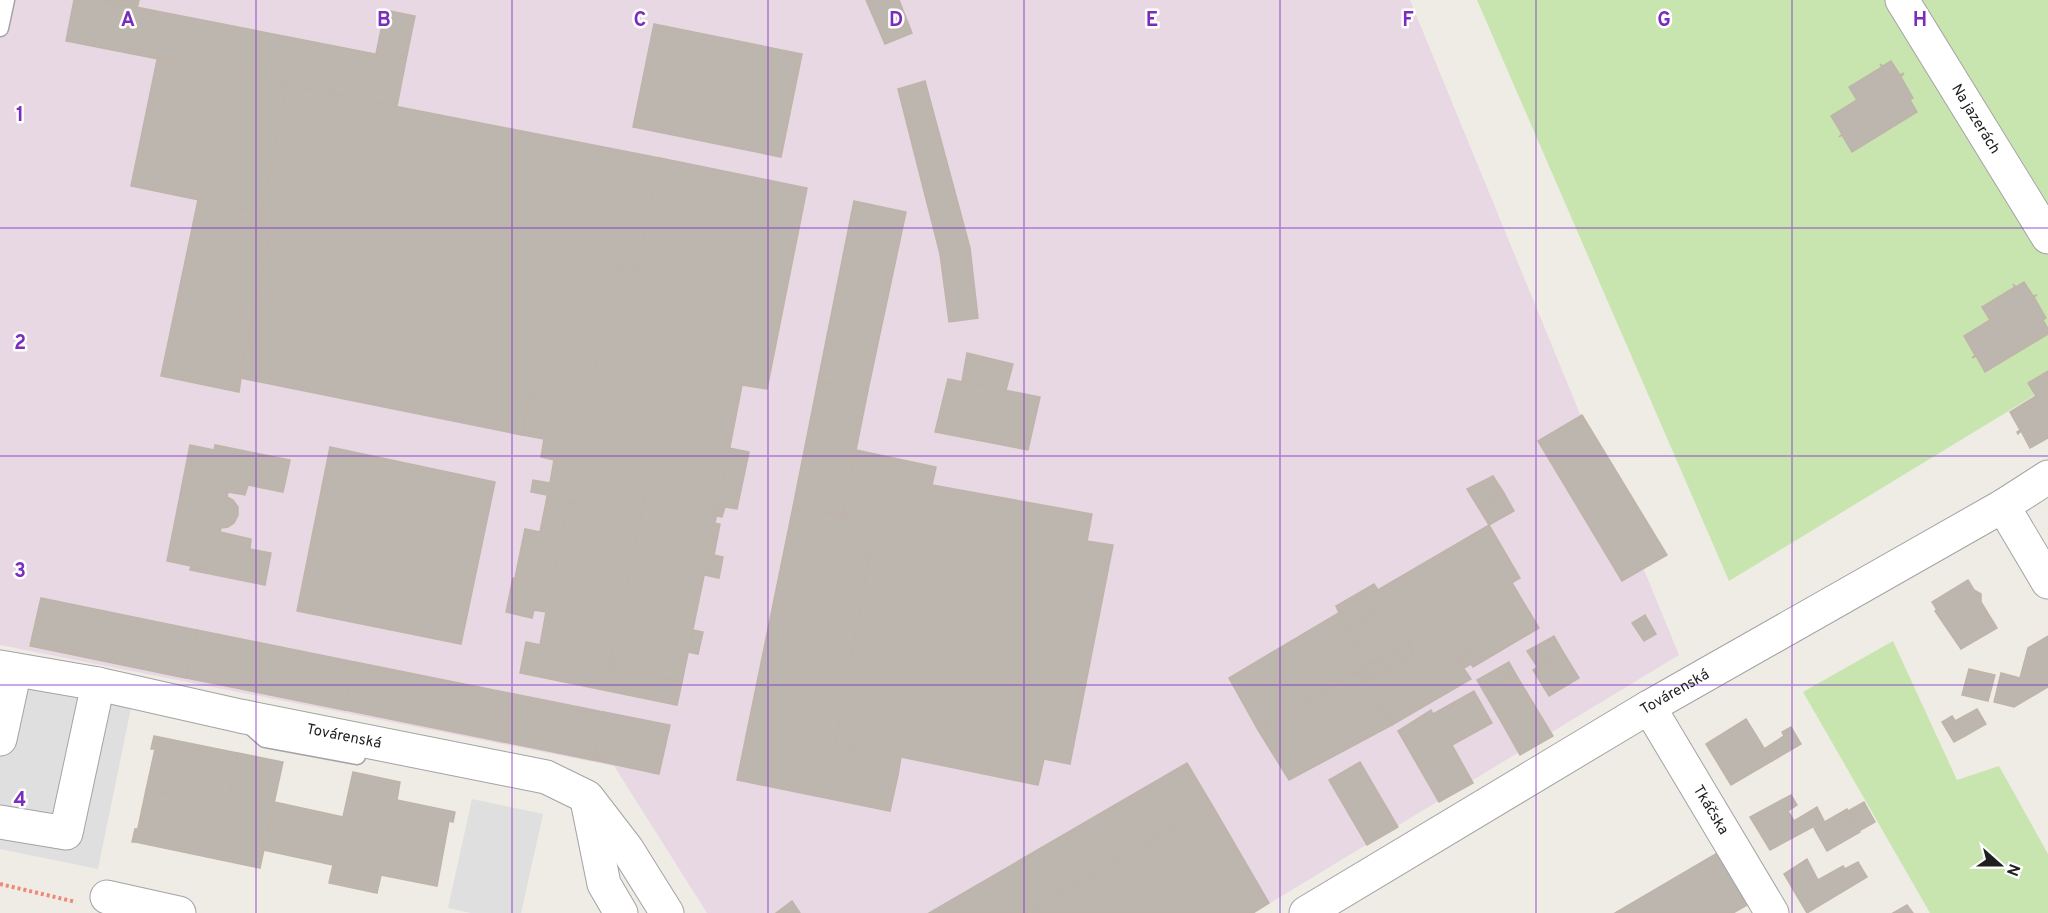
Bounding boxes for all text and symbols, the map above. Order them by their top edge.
text: A [121,8,135,34]
text: B [377,8,391,34]
text: C [634,8,646,34]
text: D [889,8,903,34]
text: E [1146,8,1158,34]
text: F [1402,8,1414,34]
text: G [1657,8,1671,34]
text: H [1913,8,1927,34]
street label: Na jazerách [1947,81,2004,158]
text: 1 [16,103,24,129]
text: 2 [14,331,26,357]
text: 3 [14,559,26,585]
street label: Továrenská [1637,665,1713,719]
street label: Továrenská [305,720,383,754]
street label: Tkáčska [1688,782,1733,838]
text: 4 [14,788,26,814]
north arrow [1970,835,2030,895]
text: N [2001,861,2024,879]

